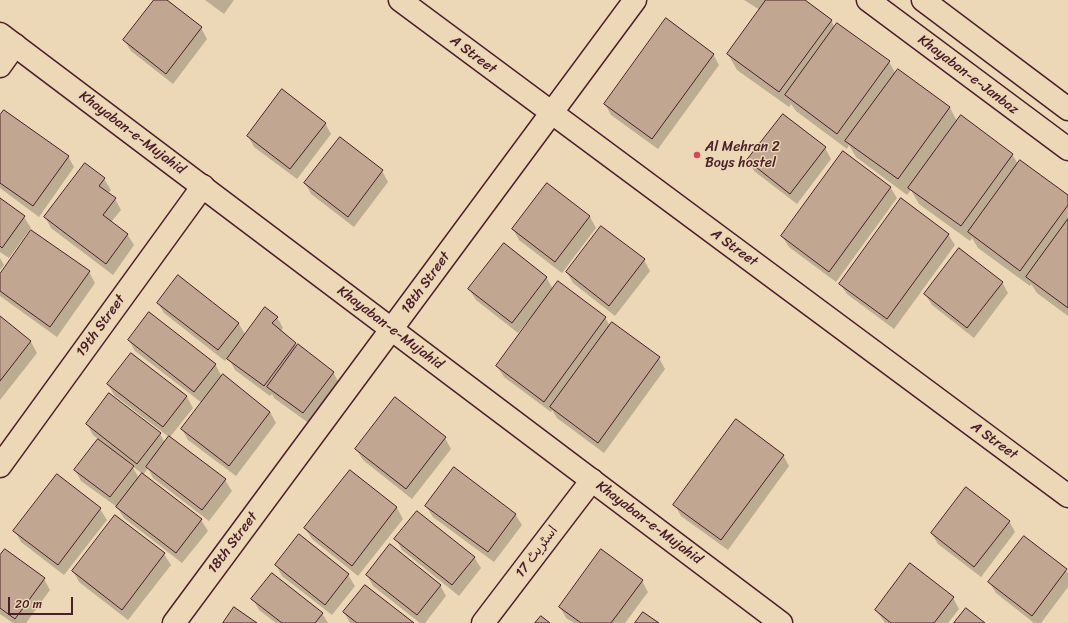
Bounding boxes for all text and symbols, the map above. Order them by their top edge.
street label: A Street [447,32,499,78]
street label: Khayaban-e-Janbaz [914,32,1022,118]
street label: Khayaban-e-Mujahid [76,88,188,178]
place label: Al Mehran 2 Boys hostel [705,139,780,172]
marker: Al Mehran 2 Boys hostel [692,150,702,160]
street label: A Street [707,225,761,271]
street label: 18th Street [398,249,454,317]
street label: Khayaban-e-Mujahid [334,283,446,373]
street label: 19th Street [73,292,129,360]
street label: A Street [967,418,1021,464]
street label: Khayaban-e-Mujahid [593,478,705,568]
street label: 18th Street [205,509,261,577]
street label: اسٹریٹ 17 [512,523,562,581]
scale bar [10,589,75,615]
text: 20 m [15,593,42,615]

